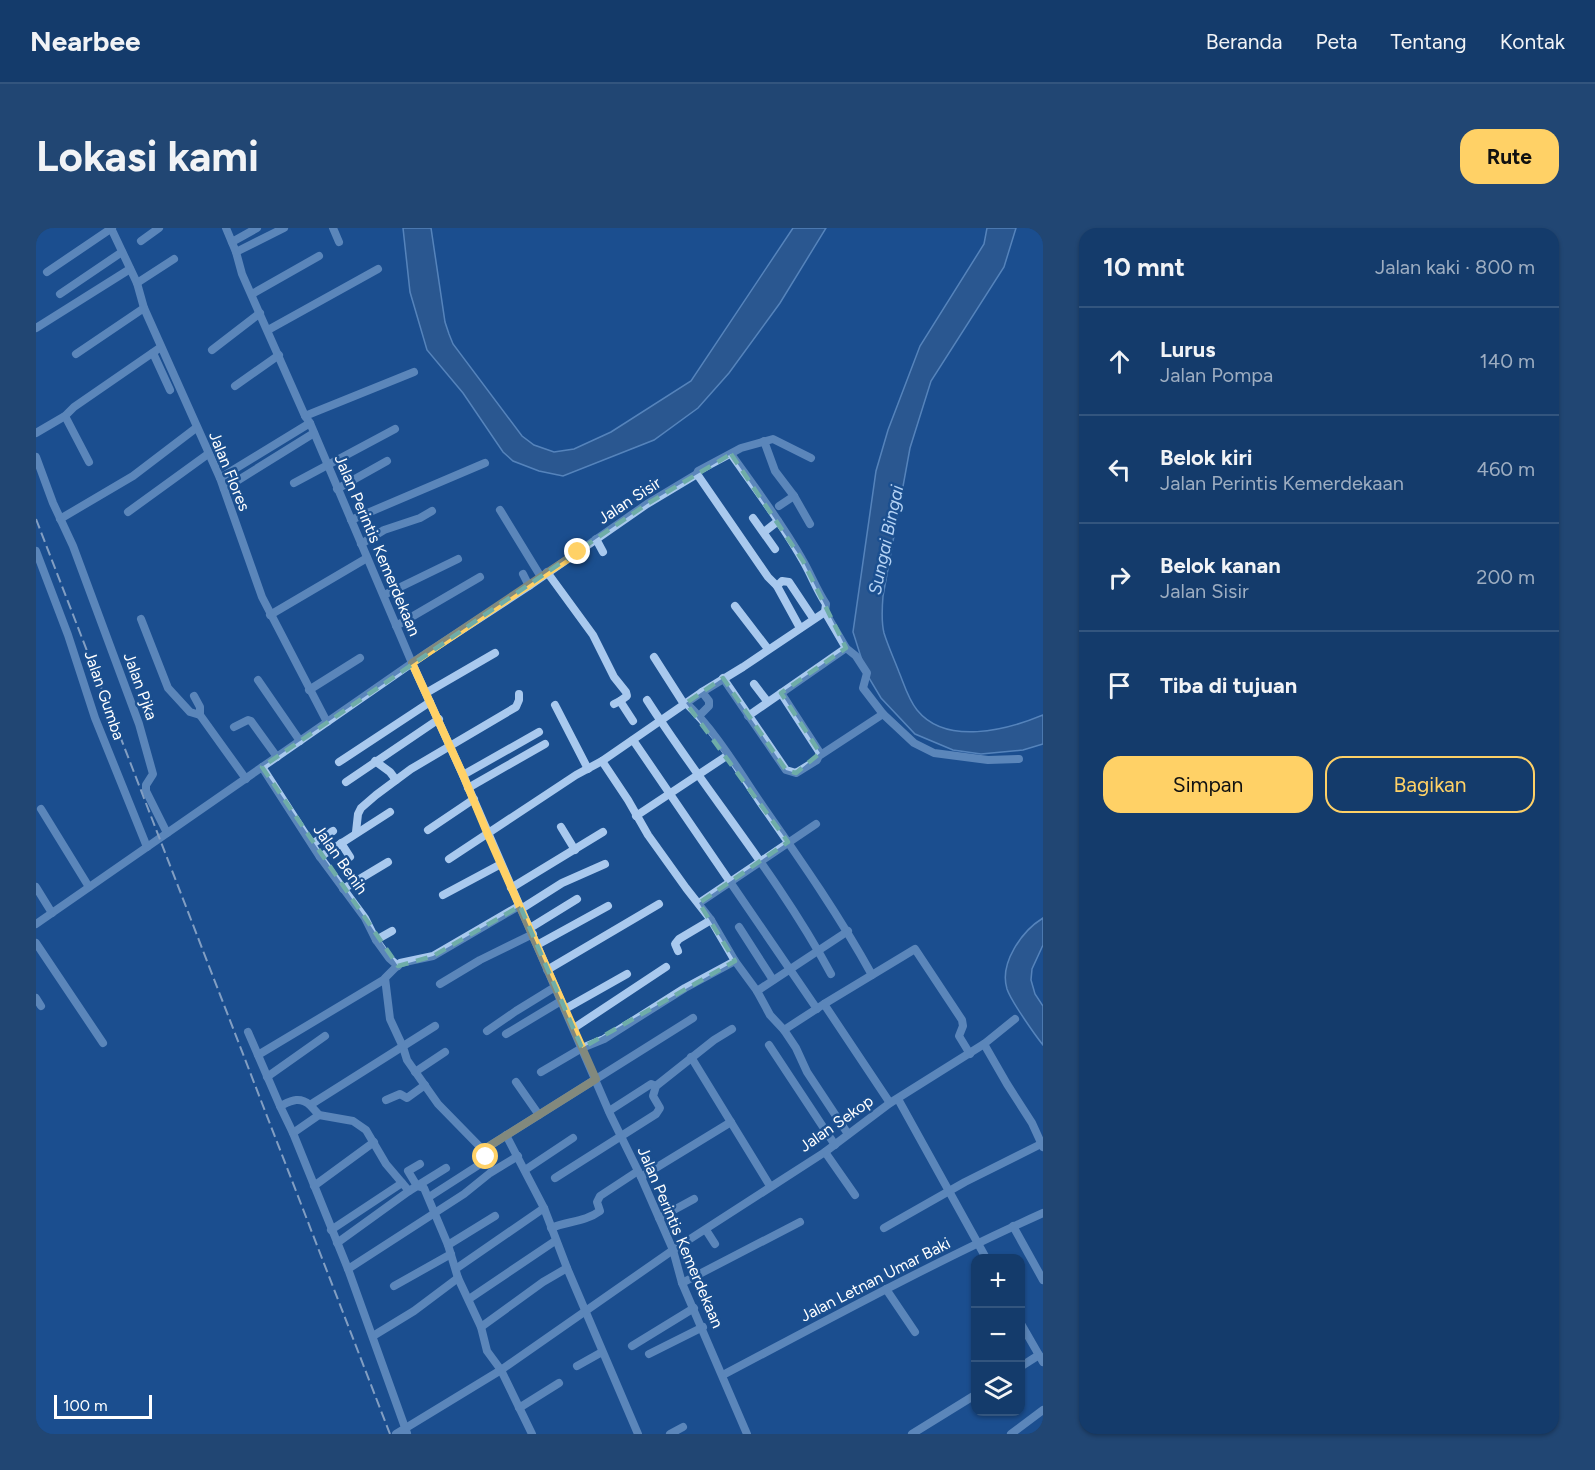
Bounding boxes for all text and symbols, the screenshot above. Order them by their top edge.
text: Nearbee [30,24,140,58]
text: Beranda [1206,29,1283,54]
text: Peta [1316,29,1358,54]
text: Tentang [1391,29,1467,54]
text: Kontak [1500,29,1565,54]
button: Rute [1460,129,1559,184]
text: Lokasi kami [36,131,259,182]
text: 10 mnt [1103,251,1185,283]
text: Jalan kaki · 800 m [1375,255,1535,279]
text: Lurus [1160,336,1215,363]
icon: ahead [1103,345,1136,378]
text: 140 m [1480,349,1535,373]
text: Jalan Pompa [1160,363,1273,387]
street label: Jalan Flores [205,429,254,514]
text: Belok kiri [1160,444,1253,471]
street label: Jalan Perintis Kemerdekaan [331,452,424,639]
icon: left [1103,453,1136,486]
text: 460 m [1476,457,1535,481]
text: Jalan Perintis Kemerdekaan [1160,471,1404,495]
street label: Jalan Sisir [594,473,665,528]
water label: Sungai Bingai [864,482,909,597]
route end [564,538,590,564]
text: Belok kanan [1160,552,1281,579]
icon: right [1103,561,1136,594]
text: 200 m [1476,565,1535,589]
text: Jalan Sisir [1160,579,1249,603]
street label: Jalan Gumba [80,648,129,742]
street label: Jalan Pjka [120,650,161,722]
icon: arrive [1103,669,1136,702]
text: Tiba di tujuan [1160,672,1297,699]
button: Simpan [1103,756,1313,813]
button: Bagikan [1325,756,1535,813]
street label: Jalan Benih [310,821,372,898]
street label: Jalan Sekop [796,1091,877,1156]
route start [472,1143,498,1169]
street label: Jalan Perintis Kemerdekaan [634,1144,727,1331]
street label: Jalan Letnan Umar Baki [797,1233,953,1326]
map controls [971,1254,1025,1416]
button: + [971,1254,1025,1308]
button: − [971,1308,1025,1362]
button: layers [971,1362,1025,1416]
scale bar [54,1392,152,1420]
text: 100 m [63,1396,108,1415]

